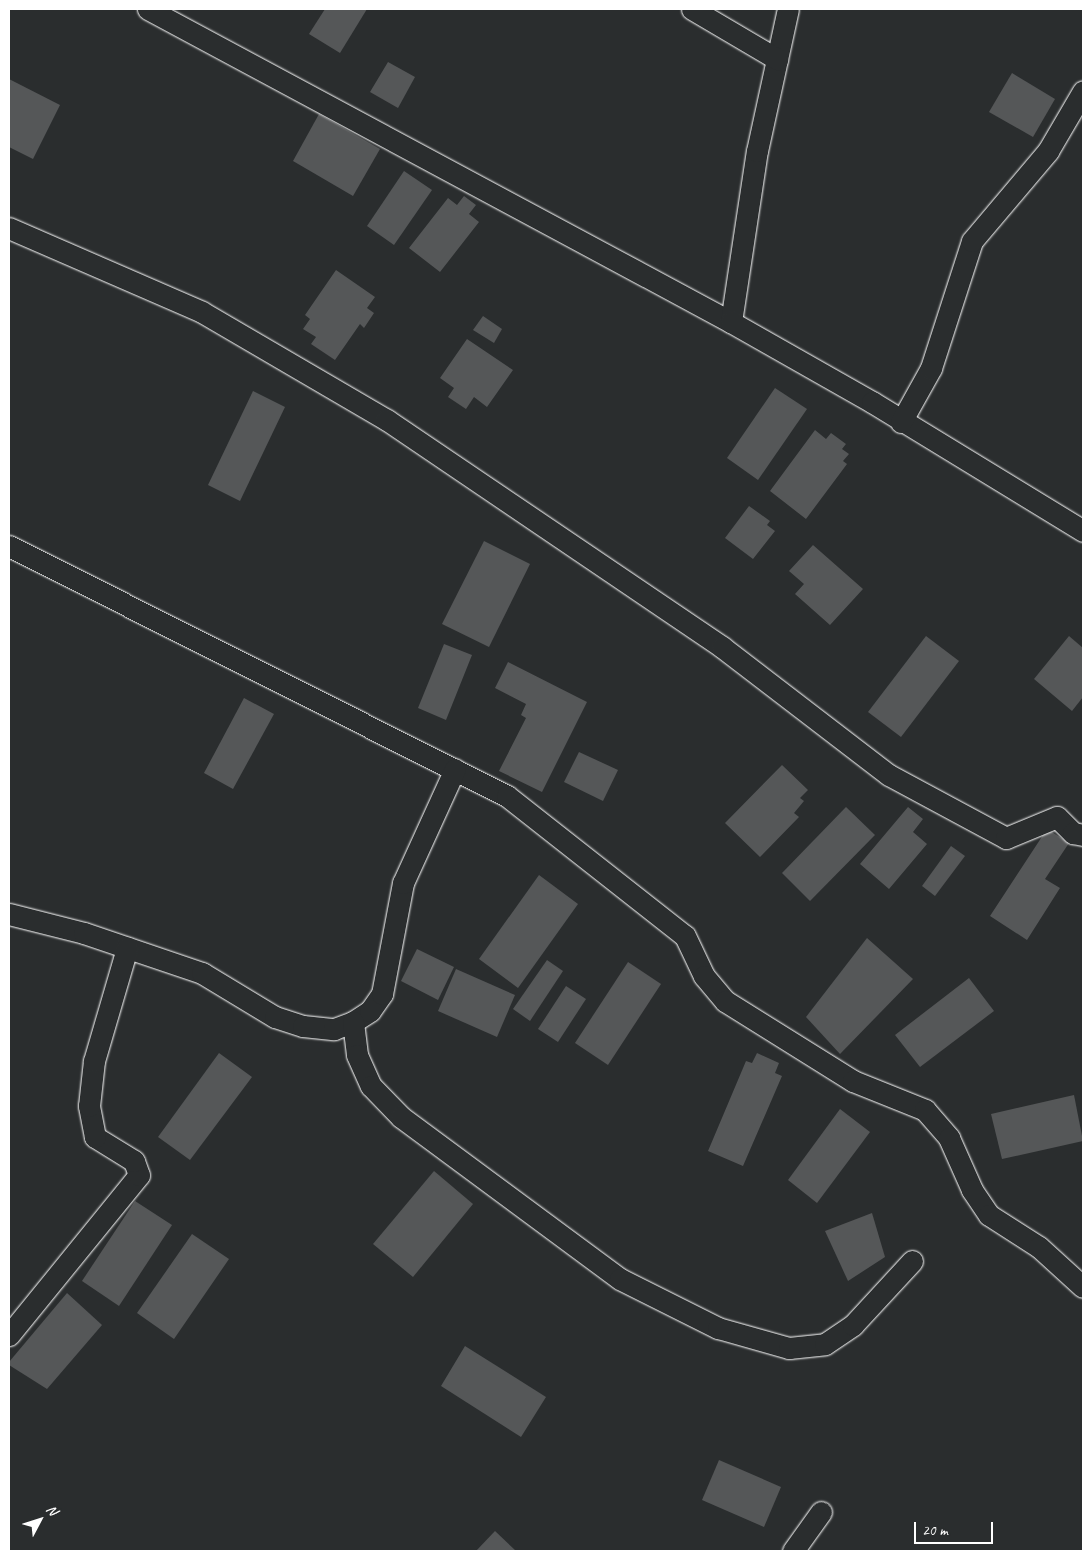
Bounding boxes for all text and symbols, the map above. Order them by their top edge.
north arrow [15,1495,65,1545]
text: N [43,1501,61,1519]
scale bar [917,1512,996,1544]
text: 20 m [922,1521,948,1540]

